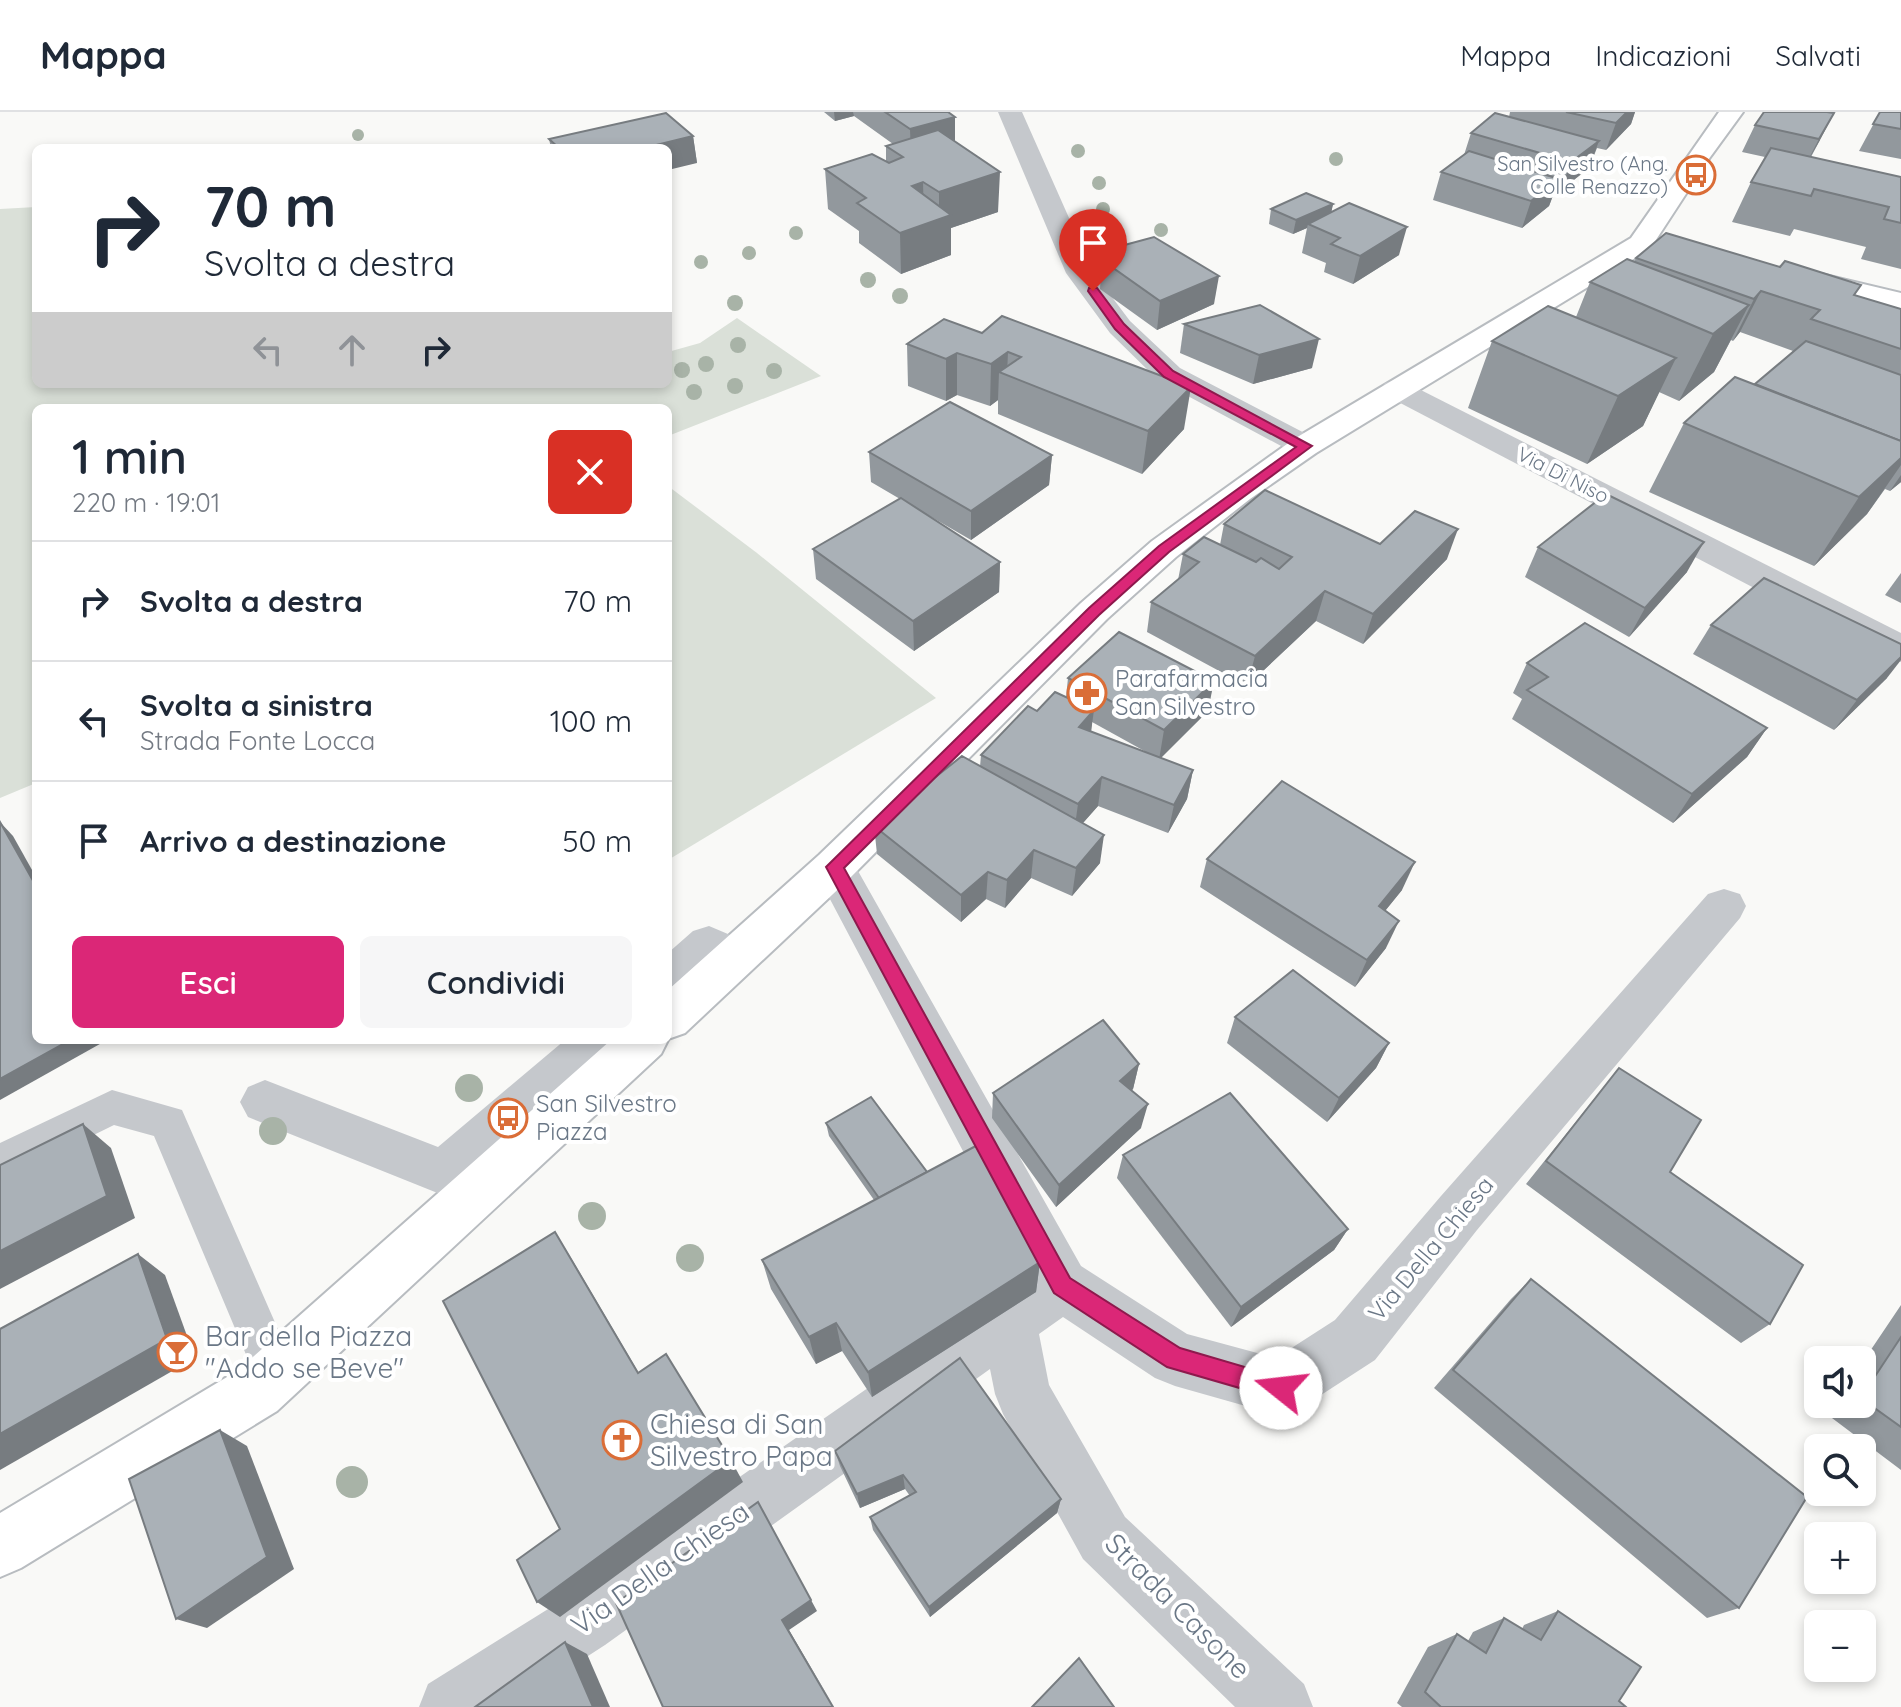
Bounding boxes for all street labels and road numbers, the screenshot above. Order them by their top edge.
street label: Via Di Niso [1513,441,1613,508]
street label: Via Della Chiesa [1361,1170,1499,1327]
street label: Via Della Chiesa [564,1493,755,1642]
street label: Strada Casone [1098,1526,1258,1686]

